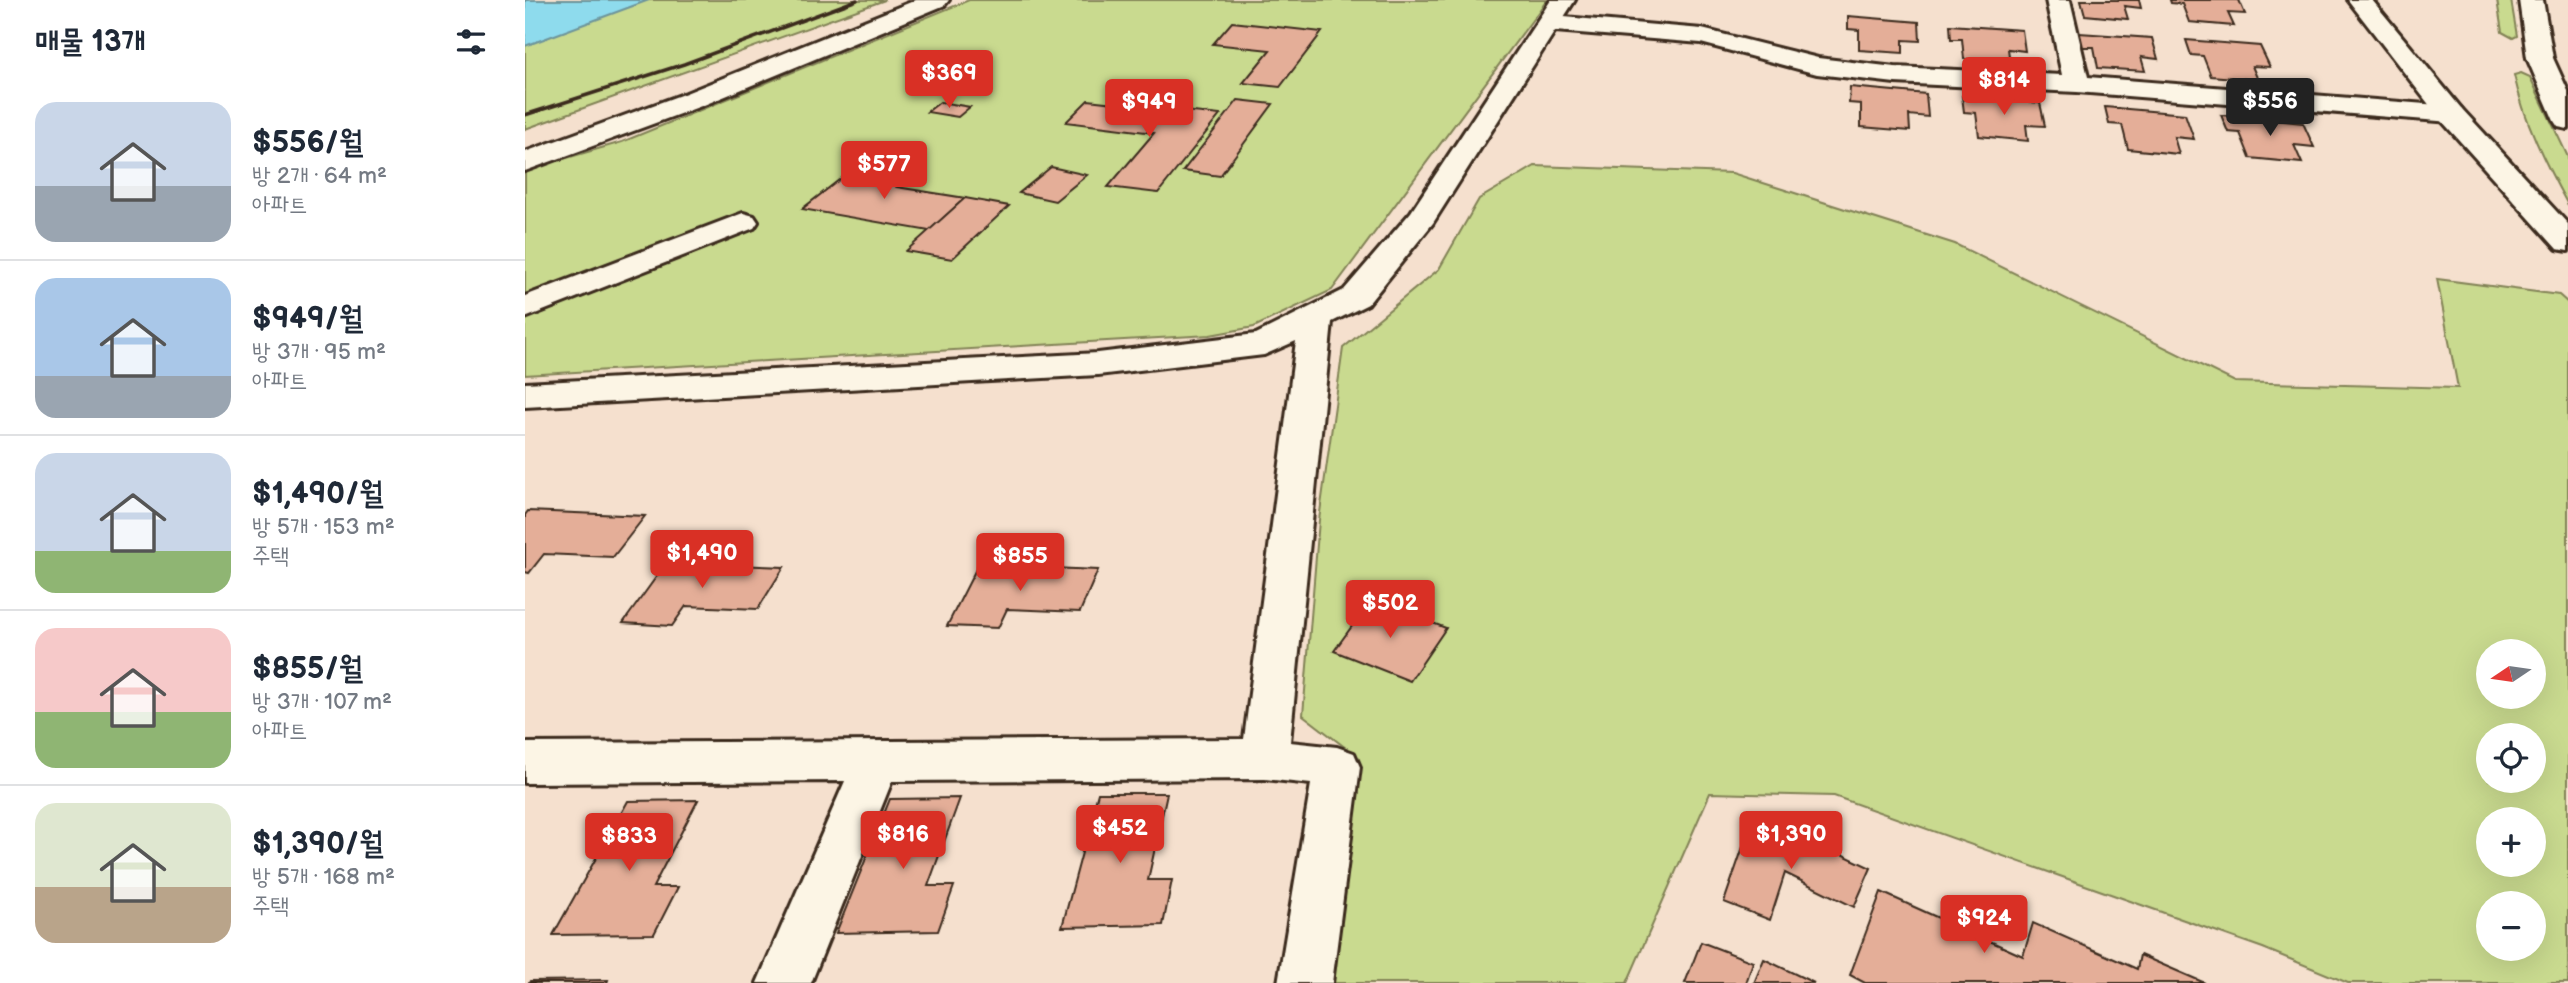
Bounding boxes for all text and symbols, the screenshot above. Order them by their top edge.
icon: filters [452,23,490,61]
text: 매물 13개 [35,24,146,60]
pin: $369 [908,50,990,110]
pin: $814 [1963,58,2045,117]
text: $369 [921,59,977,87]
text: $814 [1978,66,2030,94]
pin: $556 [2229,78,2311,138]
pin: $949 [1108,80,1190,139]
text: $556 [2242,87,2298,115]
text: $949 [1121,88,1177,116]
text: $556/월 [252,125,363,161]
icon: home [91,130,175,214]
pin: $577 [843,142,925,201]
text: $577 [857,150,911,178]
text: 방 2개 · 64 m² [252,162,387,190]
text: 아파트 [252,191,308,219]
text: $949/월 [252,301,363,337]
icon: home [91,306,175,390]
text: 방 3개 · 95 m² [252,338,386,366]
text: 아파트 [252,367,308,395]
text: $1,490/월 [252,476,383,512]
icon: home [91,481,175,565]
text: 방 5개 · 153 m² [252,513,395,541]
pin: $1,490 [645,530,759,590]
pin: $855 [979,534,1061,593]
text: $1,490 [666,539,738,567]
text: 주택 [252,542,289,570]
text: $855 [992,542,1048,570]
pin: $502 [1349,580,1431,640]
text: $502 [1362,589,1418,617]
north arrow [2476,639,2546,709]
map controls [2476,639,2546,961]
text: $855/월 [252,651,363,687]
icon: home [91,656,175,740]
text: 방 3개 · 107 m² [252,688,392,716]
text: 아파트 [252,717,308,745]
button: locate [2476,723,2546,793]
pin: $452 [1079,806,1161,865]
button: + [2476,807,2546,877]
pin: $816 [862,812,944,871]
pin: $1,390 [1734,812,1848,871]
pin: $833 [588,814,670,873]
text: $452 [1092,814,1148,842]
text: $816 [877,820,929,848]
text: $1,390 [1755,820,1827,848]
text: $833 [601,822,657,850]
text: $1,390/월 [252,826,383,862]
icon: home [91,831,175,915]
text: 방 5개 · 168 m² [252,863,395,891]
button: − [2476,891,2546,961]
text: 주택 [252,892,289,920]
pin: $924 [1943,895,2025,955]
text: $924 [1956,904,2012,932]

